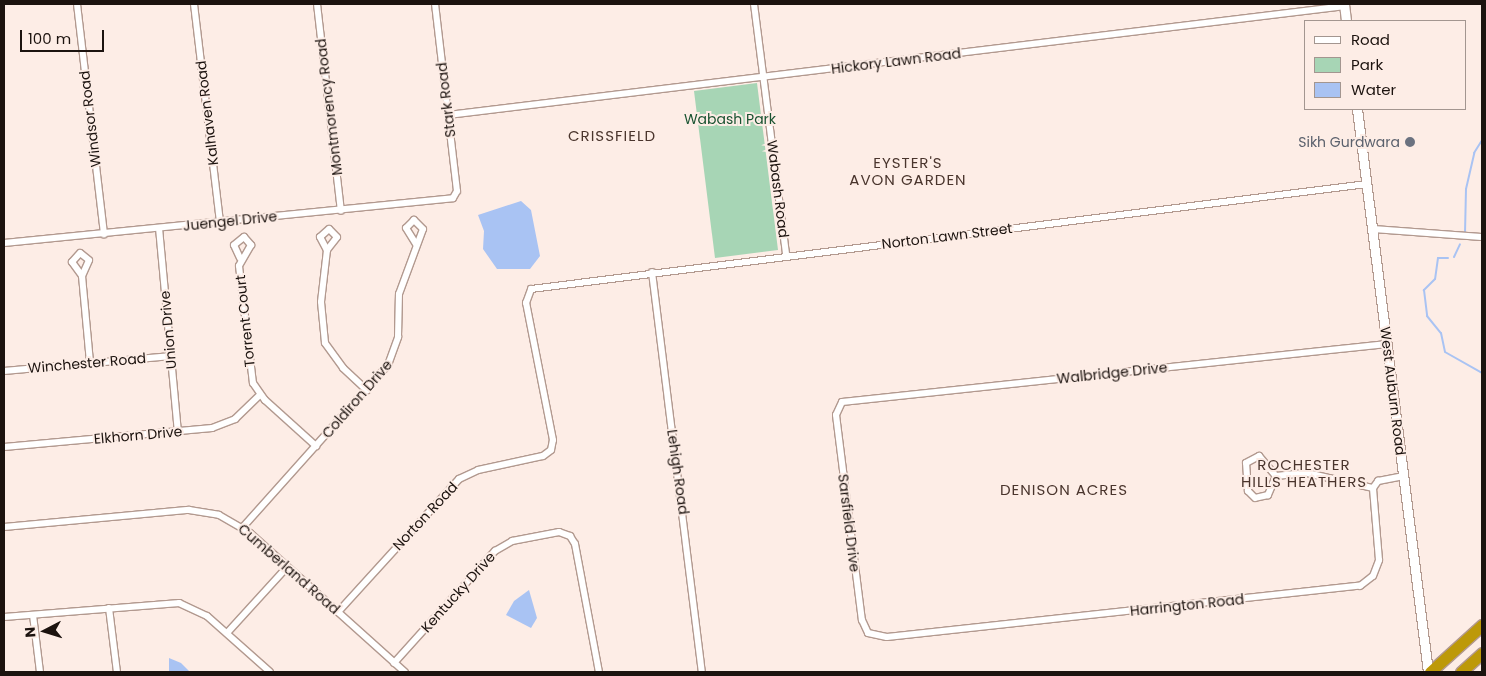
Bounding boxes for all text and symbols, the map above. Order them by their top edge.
scale bar [22,20,106,52]
legend [1304,20,1466,110]
text: 100 m [28,28,71,49]
text: Road [1351,29,1390,50]
street label: Montmorency Road [312,38,346,176]
street label: Hickory Lawn Road [830,45,962,77]
text: Park [1351,54,1383,75]
street label: Kalhaven Road [192,60,222,166]
street label: Stark Road [433,62,459,138]
street label: Windsor Road [76,70,104,168]
text: Water [1351,79,1396,100]
park label: Wabash Park [684,111,776,127]
district label: CRISSFIELD [567,127,657,145]
place label: Sikh Gurdwara [1298,134,1400,150]
marker: Sikh Gurdwara [1404,136,1416,148]
street label: Wabash Road [764,139,792,239]
district label: EYSTER'S AVON GARDEN [848,153,968,188]
street label: Juengel Drive [182,208,278,234]
street label: Norton Lawn Street [881,220,1013,252]
street label: Torrent Court [232,274,258,368]
street label: Union Drive [156,290,180,370]
street label: West Auburn Road [1377,326,1409,456]
street label: Winchester Road [27,349,147,377]
street label: Coldiron Drive [318,356,396,442]
street label: Walbridge Drive [1056,359,1168,387]
street label: Elkhorn Drive [93,423,183,447]
street label: Lehigh Road [664,428,692,516]
district label: ROCHESTER HILLS HEATHERS [1239,455,1369,490]
street label: Sarsfield Drive [835,473,863,573]
street label: Norton Road [389,478,461,554]
district label: DENISON ACRES [998,481,1130,499]
street label: Cumberland Road [235,520,343,618]
street label: Kentucky Drive [417,548,499,636]
street label: Harrington Road [1129,591,1245,619]
north arrow [20,606,70,656]
text: N [20,626,40,638]

